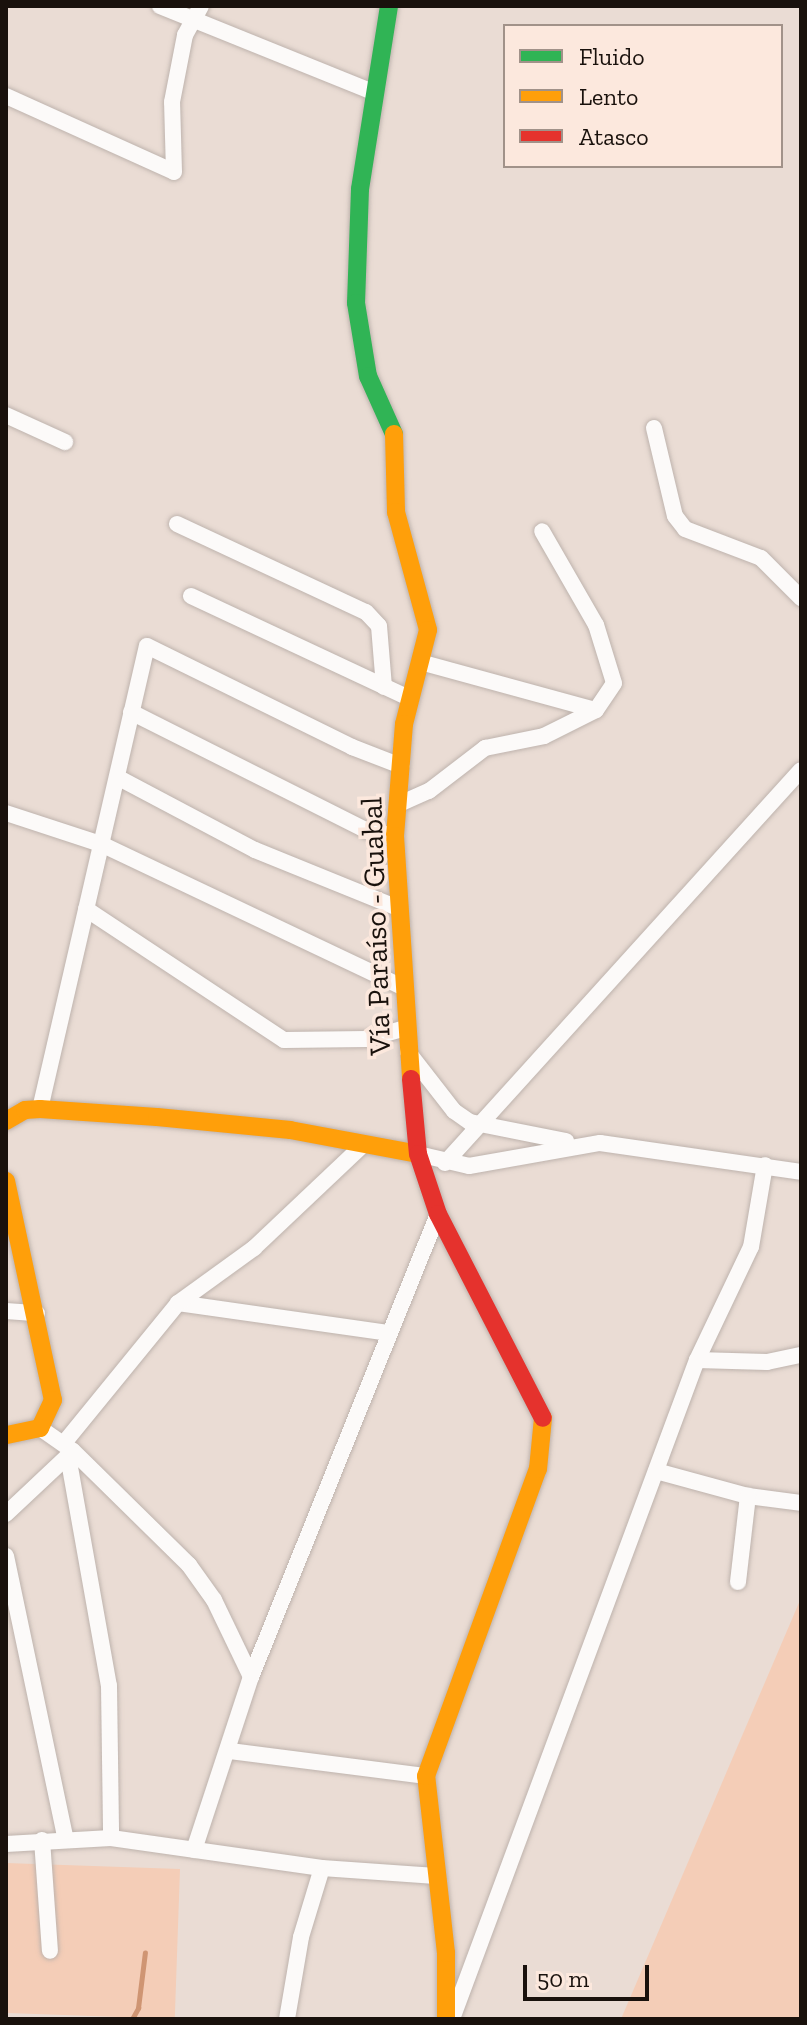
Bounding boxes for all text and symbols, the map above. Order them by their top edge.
legend [503,24,783,168]
text: Fluido [579,42,644,71]
text: Lento [579,82,638,111]
text: Atasco [579,122,649,151]
street label: Vía Paraíso - Guabal [353,796,399,1056]
scale bar [527,1949,653,1999]
text: 50 m [537,1964,589,1993]

